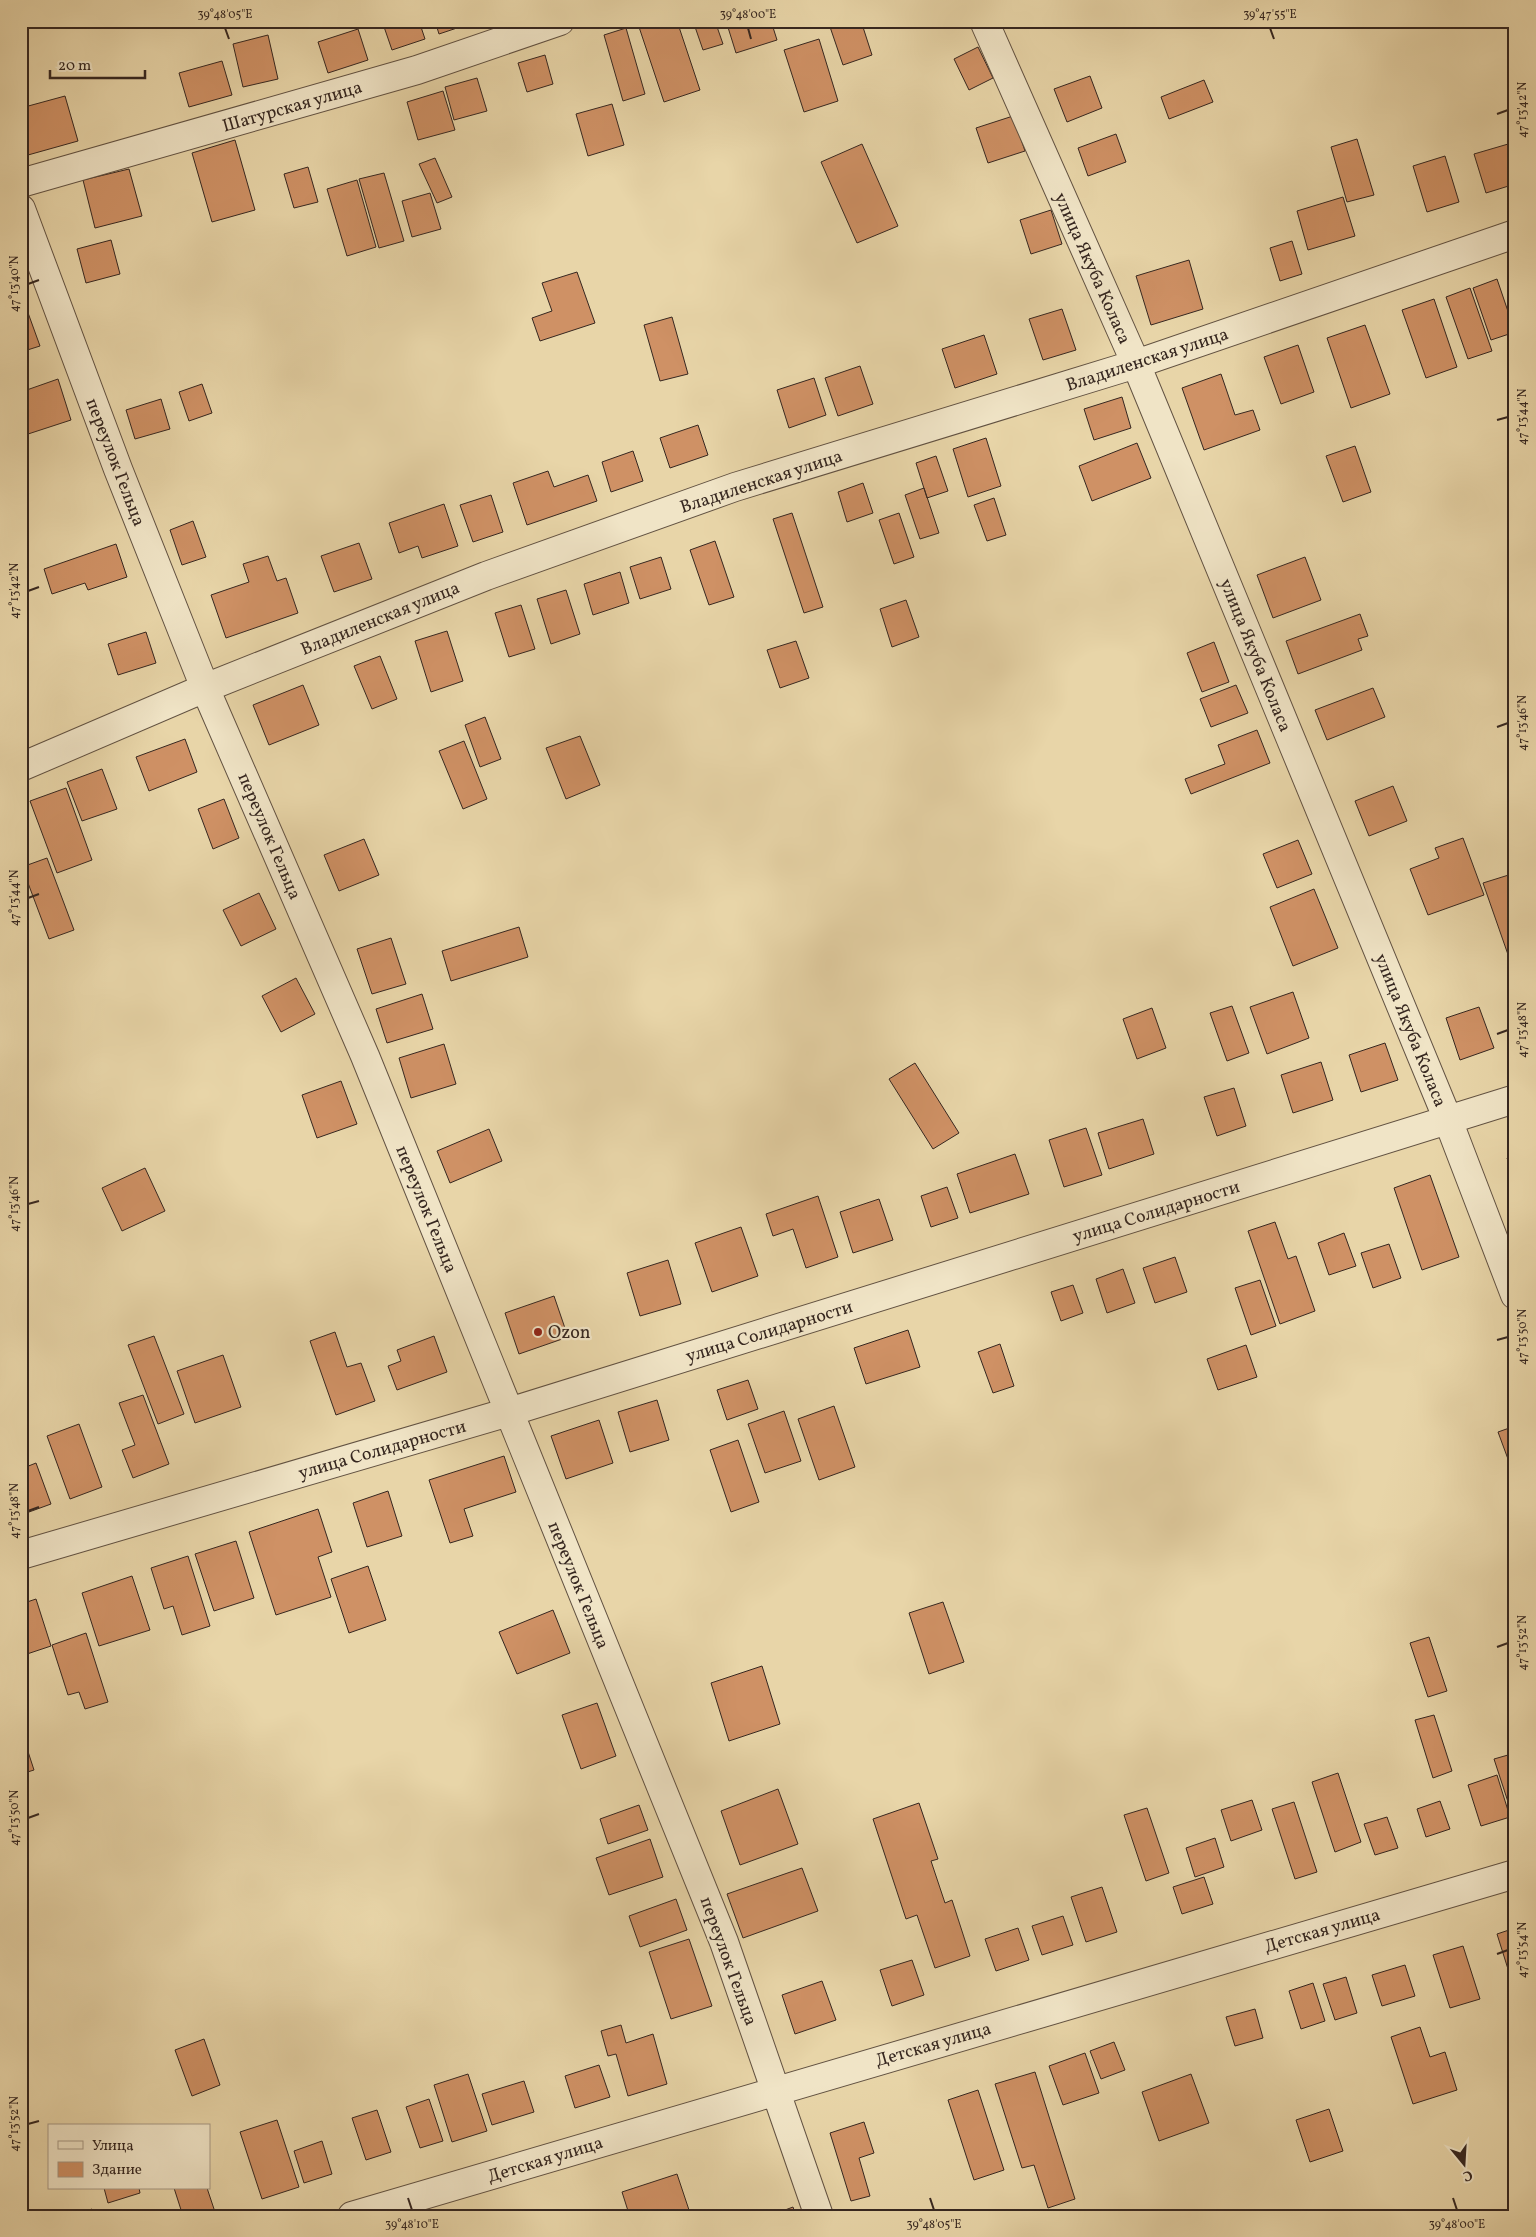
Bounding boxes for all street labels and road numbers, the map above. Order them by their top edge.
street label: Шатурская улица [219,75,365,139]
street label: улица Якуба Коласа [1047,189,1136,348]
street label: Владиленская улица [1063,322,1232,399]
street label: переулок Гельца [79,395,151,530]
street label: Владиленская улица [677,444,846,521]
street label: улица Якуба Коласа [1212,575,1297,736]
street label: Владиленская улица [297,576,464,663]
street label: переулок Гельца [231,769,307,904]
street label: улица Якуба Коласа [1367,950,1452,1111]
street label: переулок Гельца [389,1142,463,1277]
street label: улица Солидарности [1070,1175,1243,1250]
street label: улица Солидарности [683,1295,856,1370]
street label: улица Солидарности [296,1415,469,1486]
street label: переулок Гельца [541,1518,615,1653]
street label: переулок Гельца [693,1894,763,2029]
street label: Детская улица [1261,1903,1383,1960]
street label: Детская улица [872,2017,994,2074]
street label: Детская улица [485,2131,606,2190]

